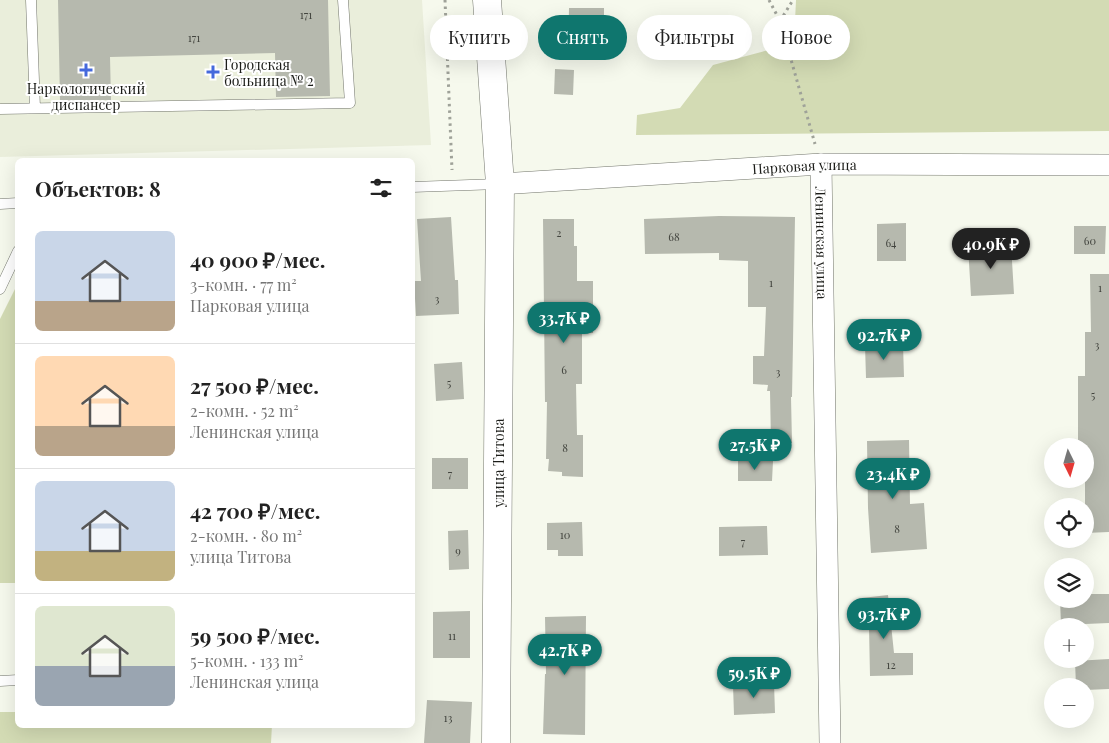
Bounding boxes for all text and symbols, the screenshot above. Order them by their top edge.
house number: 171 [300,7,312,22]
chip: Купить [430,15,528,60]
chip: Снять [538,15,627,60]
chip: Фильтры [637,15,752,60]
chip: Новое [762,15,850,60]
house number: 171 [188,30,200,45]
place label: Городская больница № 2 [224,55,314,90]
marker: Наркологический диспансер [79,63,93,77]
marker: Городская больница № 2 [206,65,220,79]
place label: Наркологический диспансер [27,79,145,114]
street label: Парковая улица [752,154,857,178]
text: Объектов: 8 [35,174,161,202]
icon: filters [367,174,395,202]
street label: Ленинская улица [812,185,833,300]
house number: 2 [556,225,562,240]
pin: 40.9K ₽ [945,228,1037,270]
house number: 68 [668,229,680,244]
text: 40.9K ₽ [963,233,1019,254]
house number: 60 [1084,233,1097,248]
house number: 64 [885,235,897,250]
text: 40 900 ₽/мес. [190,245,325,273]
icon: home [75,251,135,311]
text: 3-комн. · 77 m² [190,274,297,295]
house number: 1 [769,275,773,290]
house number: 1 [1098,280,1102,295]
house number: 3 [435,291,440,306]
text: Парковая улица [190,295,309,316]
pin: 33.7K ₽ [518,302,610,344]
text: 33.7K ₽ [538,307,590,328]
pin: 92.7K ₽ [838,318,930,361]
text: 92.7K ₽ [858,324,910,345]
house number: 3 [1095,337,1100,352]
house number: 6 [561,362,567,377]
house number: 3 [776,364,781,379]
text: 27 500 ₽/мес. [190,371,319,399]
house number: 5 [447,375,452,390]
icon: home [75,376,135,436]
house number: 5 [1091,387,1096,402]
text: 2-комн. · 52 m² [190,400,299,421]
street label: улица Титова [489,419,508,508]
text: Ленинская улица [190,421,319,442]
pin: 27.5K ₽ [709,428,801,471]
text: 27.5K ₽ [730,434,780,455]
north arrow [1044,438,1094,488]
map controls [1044,438,1094,728]
house number: 8 [562,440,568,455]
pin: 23.4K ₽ [847,458,939,500]
text: 23.4K ₽ [866,463,920,484]
house number: 7 [448,466,453,481]
text: 42 700 ₽/мес. [190,496,321,524]
button: locate [1044,498,1094,548]
icon: home [75,501,135,561]
house number: 8 [894,521,900,536]
text: 2-комн. · 80 m² [190,525,302,546]
house number: 10 [560,527,571,542]
house number: 7 [741,534,746,549]
house number: 9 [455,543,461,558]
text: улица Титова [190,546,291,567]
button: layers [1044,558,1094,608]
pin: 93.7K ₽ [838,598,930,640]
text: 93.7K ₽ [858,603,910,624]
button: + [1044,618,1094,668]
text: 59 500 ₽/мес. [190,621,320,649]
icon: home [75,626,135,686]
house number: 11 [448,628,456,643]
pin: 42.7K ₽ [519,634,611,676]
text: 42.7K ₽ [539,639,591,660]
text: 5-комн. · 133 m² [190,650,303,671]
pin: 59.5K ₽ [708,656,800,699]
house number: 12 [886,657,896,672]
text: 59.5K ₽ [728,662,780,683]
text: Ленинская улица [190,671,319,692]
button: − [1044,678,1094,728]
house number: 13 [444,710,452,725]

